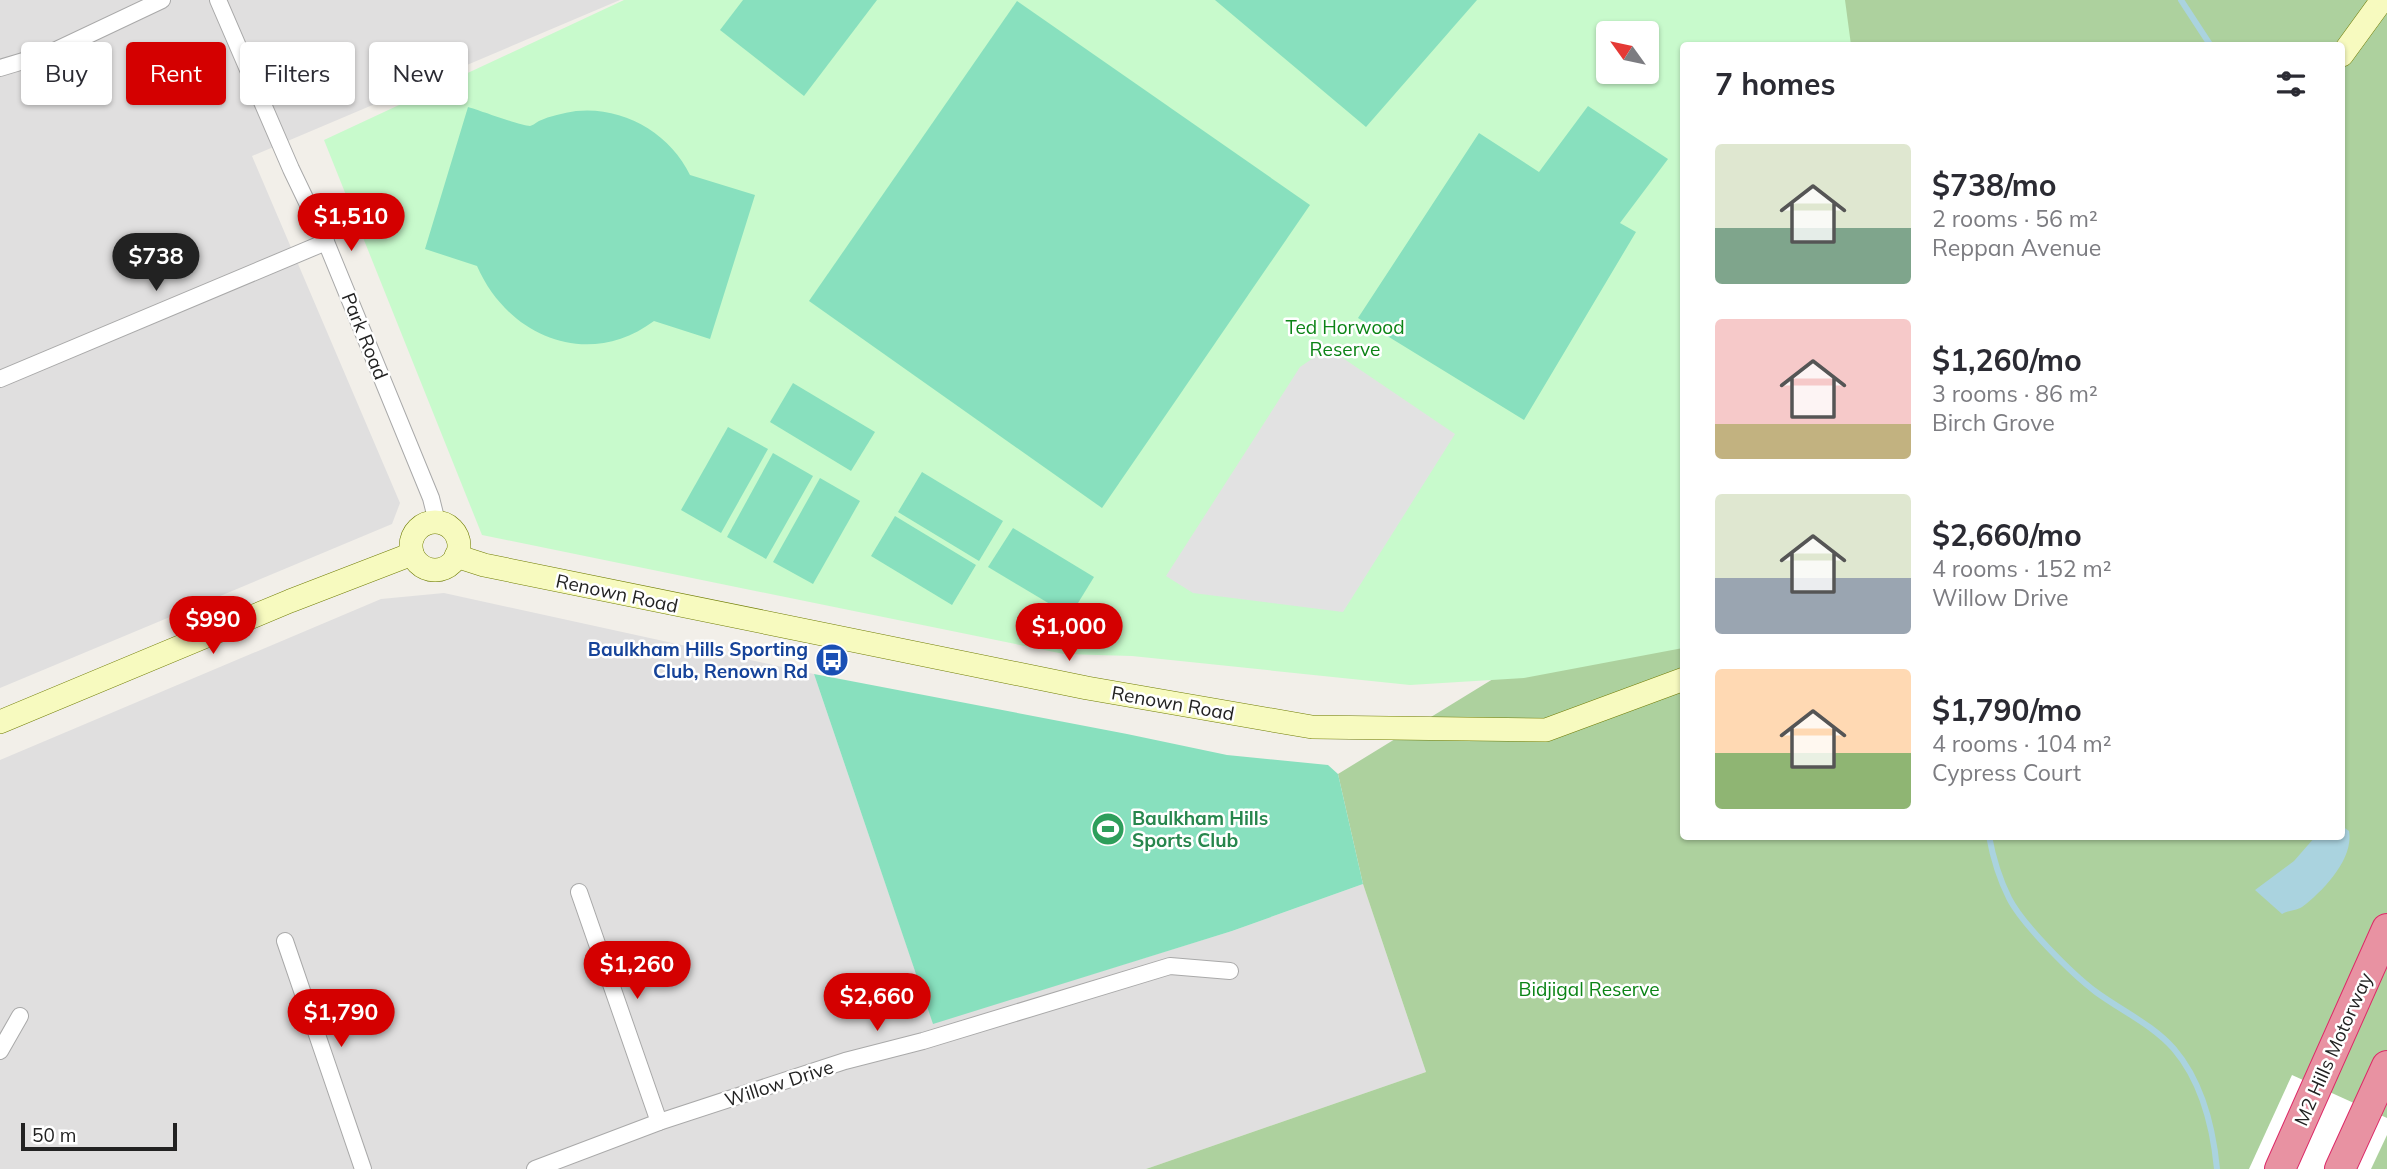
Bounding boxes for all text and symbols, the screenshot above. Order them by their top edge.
north arrow [1596,21,1659,84]
map controls [1596,21,1659,84]
chip: Buy [21,42,112,105]
chip: Rent [126,42,226,105]
chip: Filters [240,42,355,105]
chip: New [369,42,468,105]
text: 7 homes [1715,65,1836,103]
icon: filters [2272,65,2310,103]
text: $738/mo [1932,166,2056,204]
icon: home [1771,172,1855,256]
pin: $1,510 [294,194,408,253]
text: $1,510 [314,201,388,230]
text: 2 rooms · 56 m² [1932,204,2098,233]
pin: $738 [115,233,197,293]
text: Reppan Avenue [1932,233,2101,262]
text: $738 [128,241,184,270]
street label: Park Road [337,289,393,383]
park label: Ted Horwood Reserve [1285,315,1405,361]
text: $1,260/mo [1932,341,2082,379]
icon: home [1771,347,1855,431]
text: 3 rooms · 86 m² [1932,379,2098,408]
text: Birch Grove [1932,408,2055,437]
text: $2,660/mo [1932,516,2082,554]
icon: home [1771,522,1855,606]
text: 4 rooms · 152 m² [1932,554,2112,583]
street label: Renown Road [554,568,680,618]
text: Willow Drive [1932,583,2069,612]
pin: $990 [172,596,254,656]
text: $990 [185,604,241,633]
pin: $1,000 [1012,604,1126,663]
text: $1,000 [1032,611,1106,640]
place label: Baulkham Hills Sporting Club, Renown Rd [588,637,808,683]
bus stop icon: Baulkham Hills Sporting Club, Renown Rd [813,641,851,679]
street label: Renown Road [1110,680,1236,726]
text: $1,790/mo [1932,691,2082,729]
icon: home [1771,697,1855,781]
text: 4 rooms · 104 m² [1932,729,2112,758]
text: Cypress Court [1932,758,2081,787]
place label: Baulkham Hills Sports Club [1132,806,1268,852]
sports icon: Baulkham Hills Sports Club [1089,810,1127,848]
pin: $1,260 [580,942,694,1001]
text: $1,260 [600,949,674,978]
street label: M2 Hills Motorway [2289,969,2377,1129]
pin: $2,660 [820,974,934,1033]
park label: Bidjigal Reserve [1518,977,1660,1001]
text: $2,660 [840,981,914,1010]
pin: $1,790 [284,990,398,1049]
text: $1,790 [304,997,378,1026]
street label: Willow Drive [722,1054,836,1112]
scale bar [21,1120,177,1152]
text: 50 m [32,1123,76,1147]

